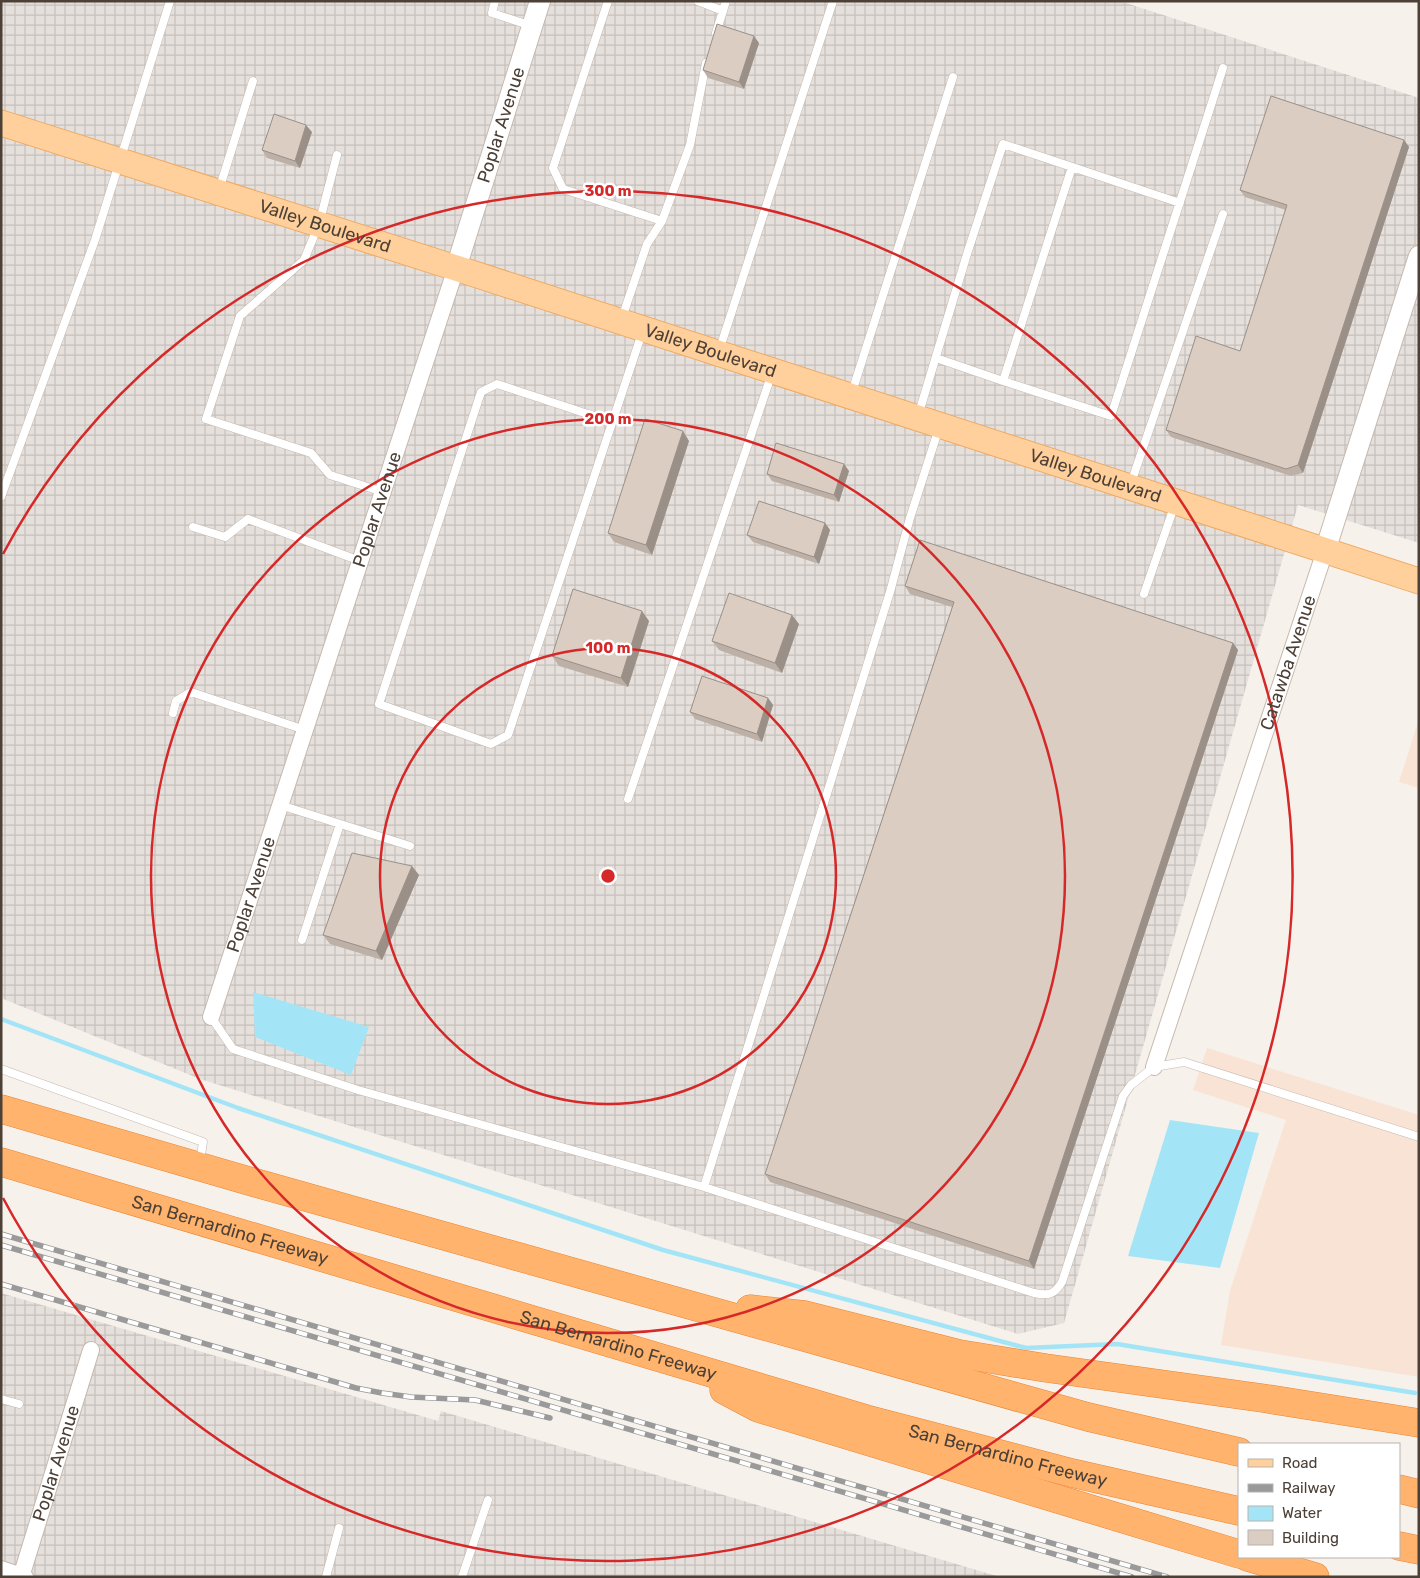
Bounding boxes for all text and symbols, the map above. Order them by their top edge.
street label: Poplar Avenue [472,64,530,186]
text: 300 m [584,182,632,200]
street label: Valley Boulevard [256,195,394,258]
street label: Valley Boulevard [642,319,779,382]
text: 200 m [584,410,632,428]
street label: Valley Boulevard [1027,444,1164,508]
street label: Poplar Avenue [348,449,406,570]
street label: Catawba Avenue [1255,592,1321,733]
text: 100 m [586,639,630,657]
street label: Poplar Avenue [222,834,280,955]
centre of rings [599,867,617,885]
street label: San Bernardino Freeway [129,1190,331,1270]
street label: San Bernardino Freeway [517,1306,720,1385]
street label: Poplar Avenue [28,1403,84,1524]
street label: San Bernardino Freeway [906,1420,1110,1492]
legend [1238,1443,1400,1558]
text: Road [1282,1454,1318,1472]
text: Railway [1282,1479,1336,1497]
text: Water [1282,1504,1322,1522]
text: Building [1282,1529,1339,1547]

